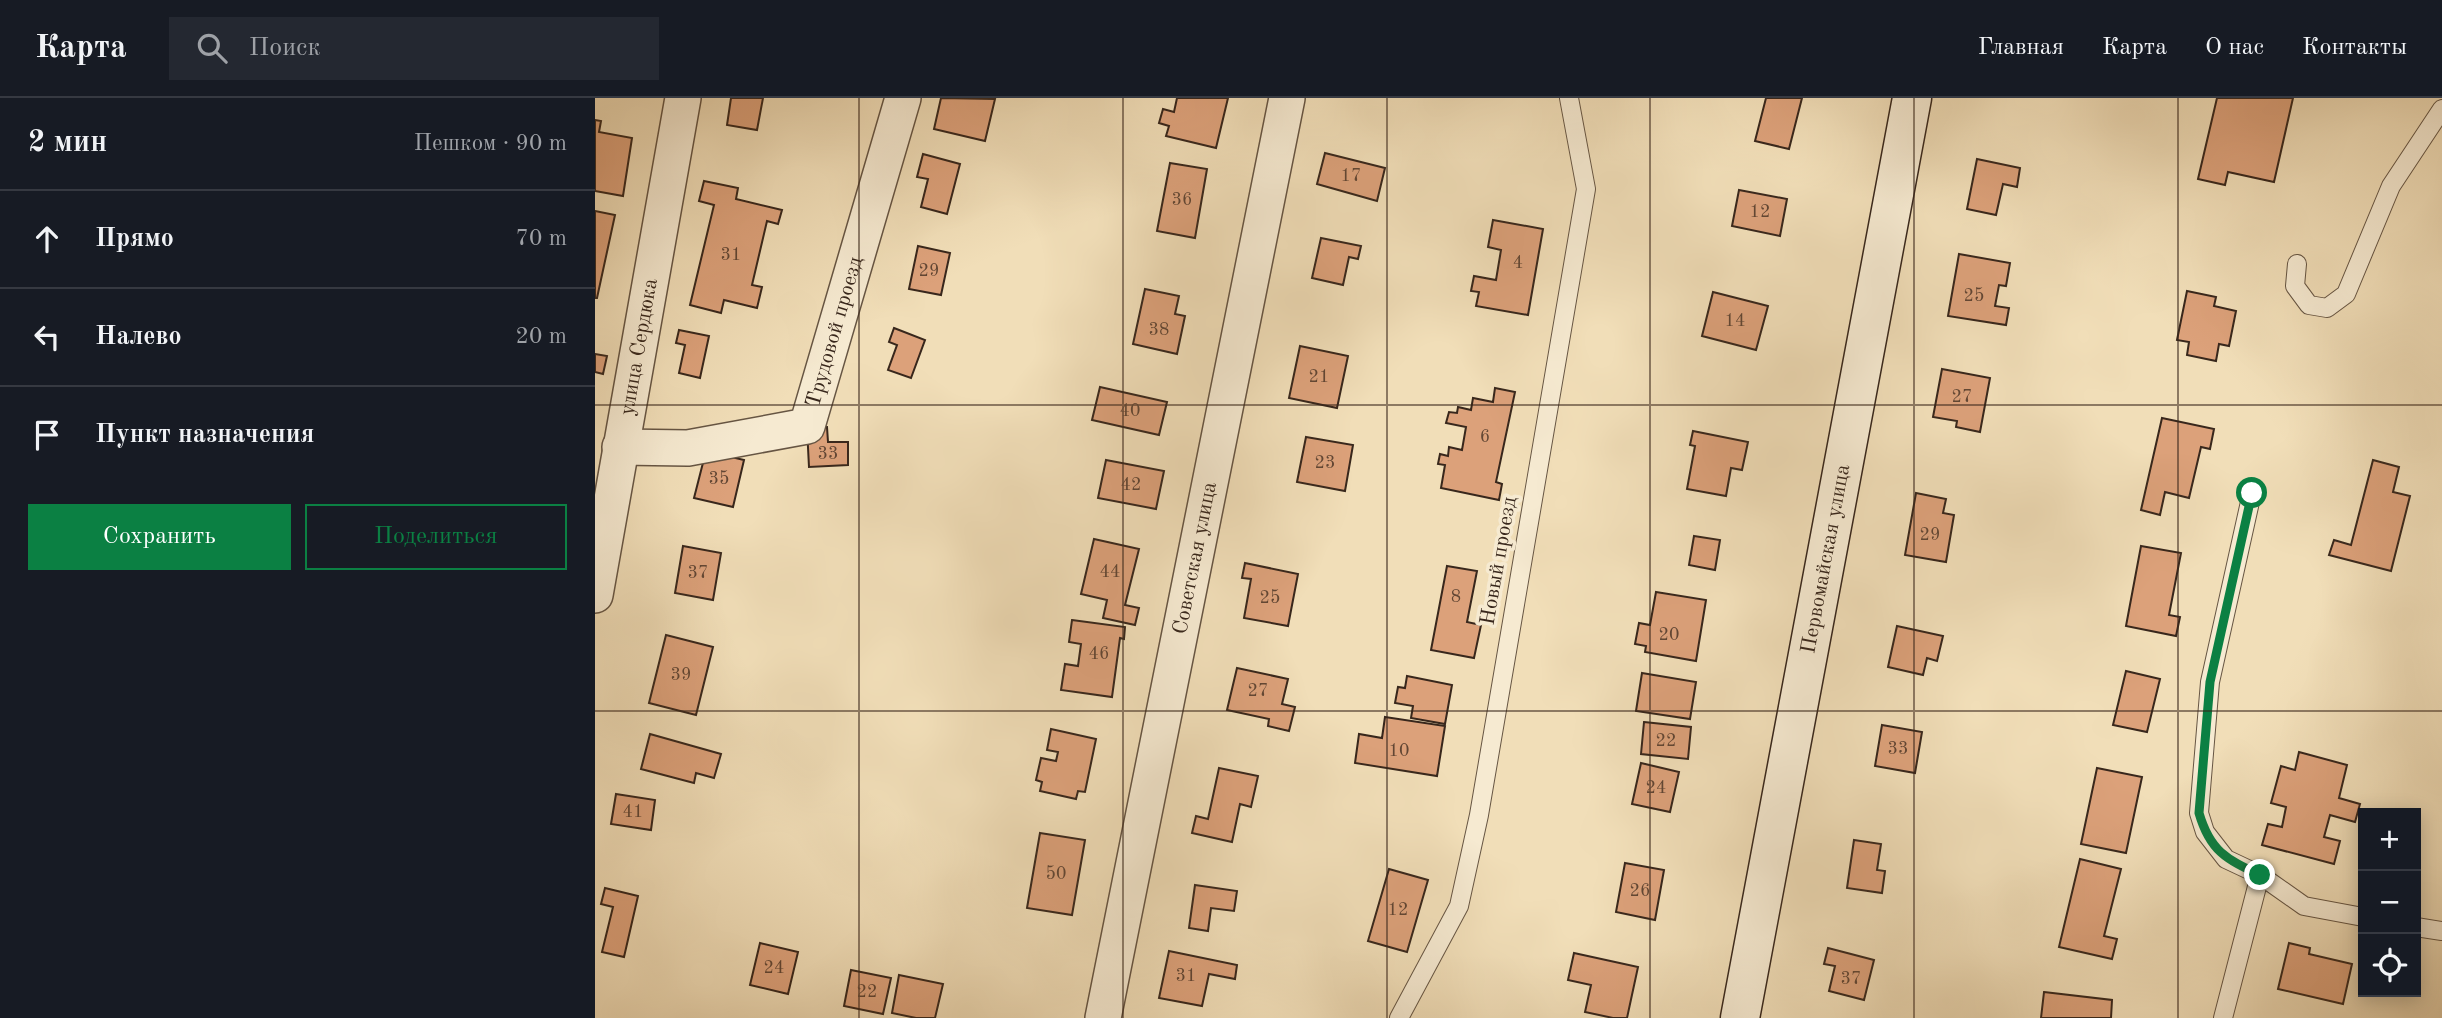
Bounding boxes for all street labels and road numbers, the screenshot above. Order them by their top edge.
street label: Трудовой проезд [803,254,867,410]
street label: улица Сердюка [616,277,661,417]
street label: Первомайская улица [1798,463,1854,655]
street label: Советская улица [1169,480,1220,636]
street label: Новый проезд [1477,494,1521,627]

